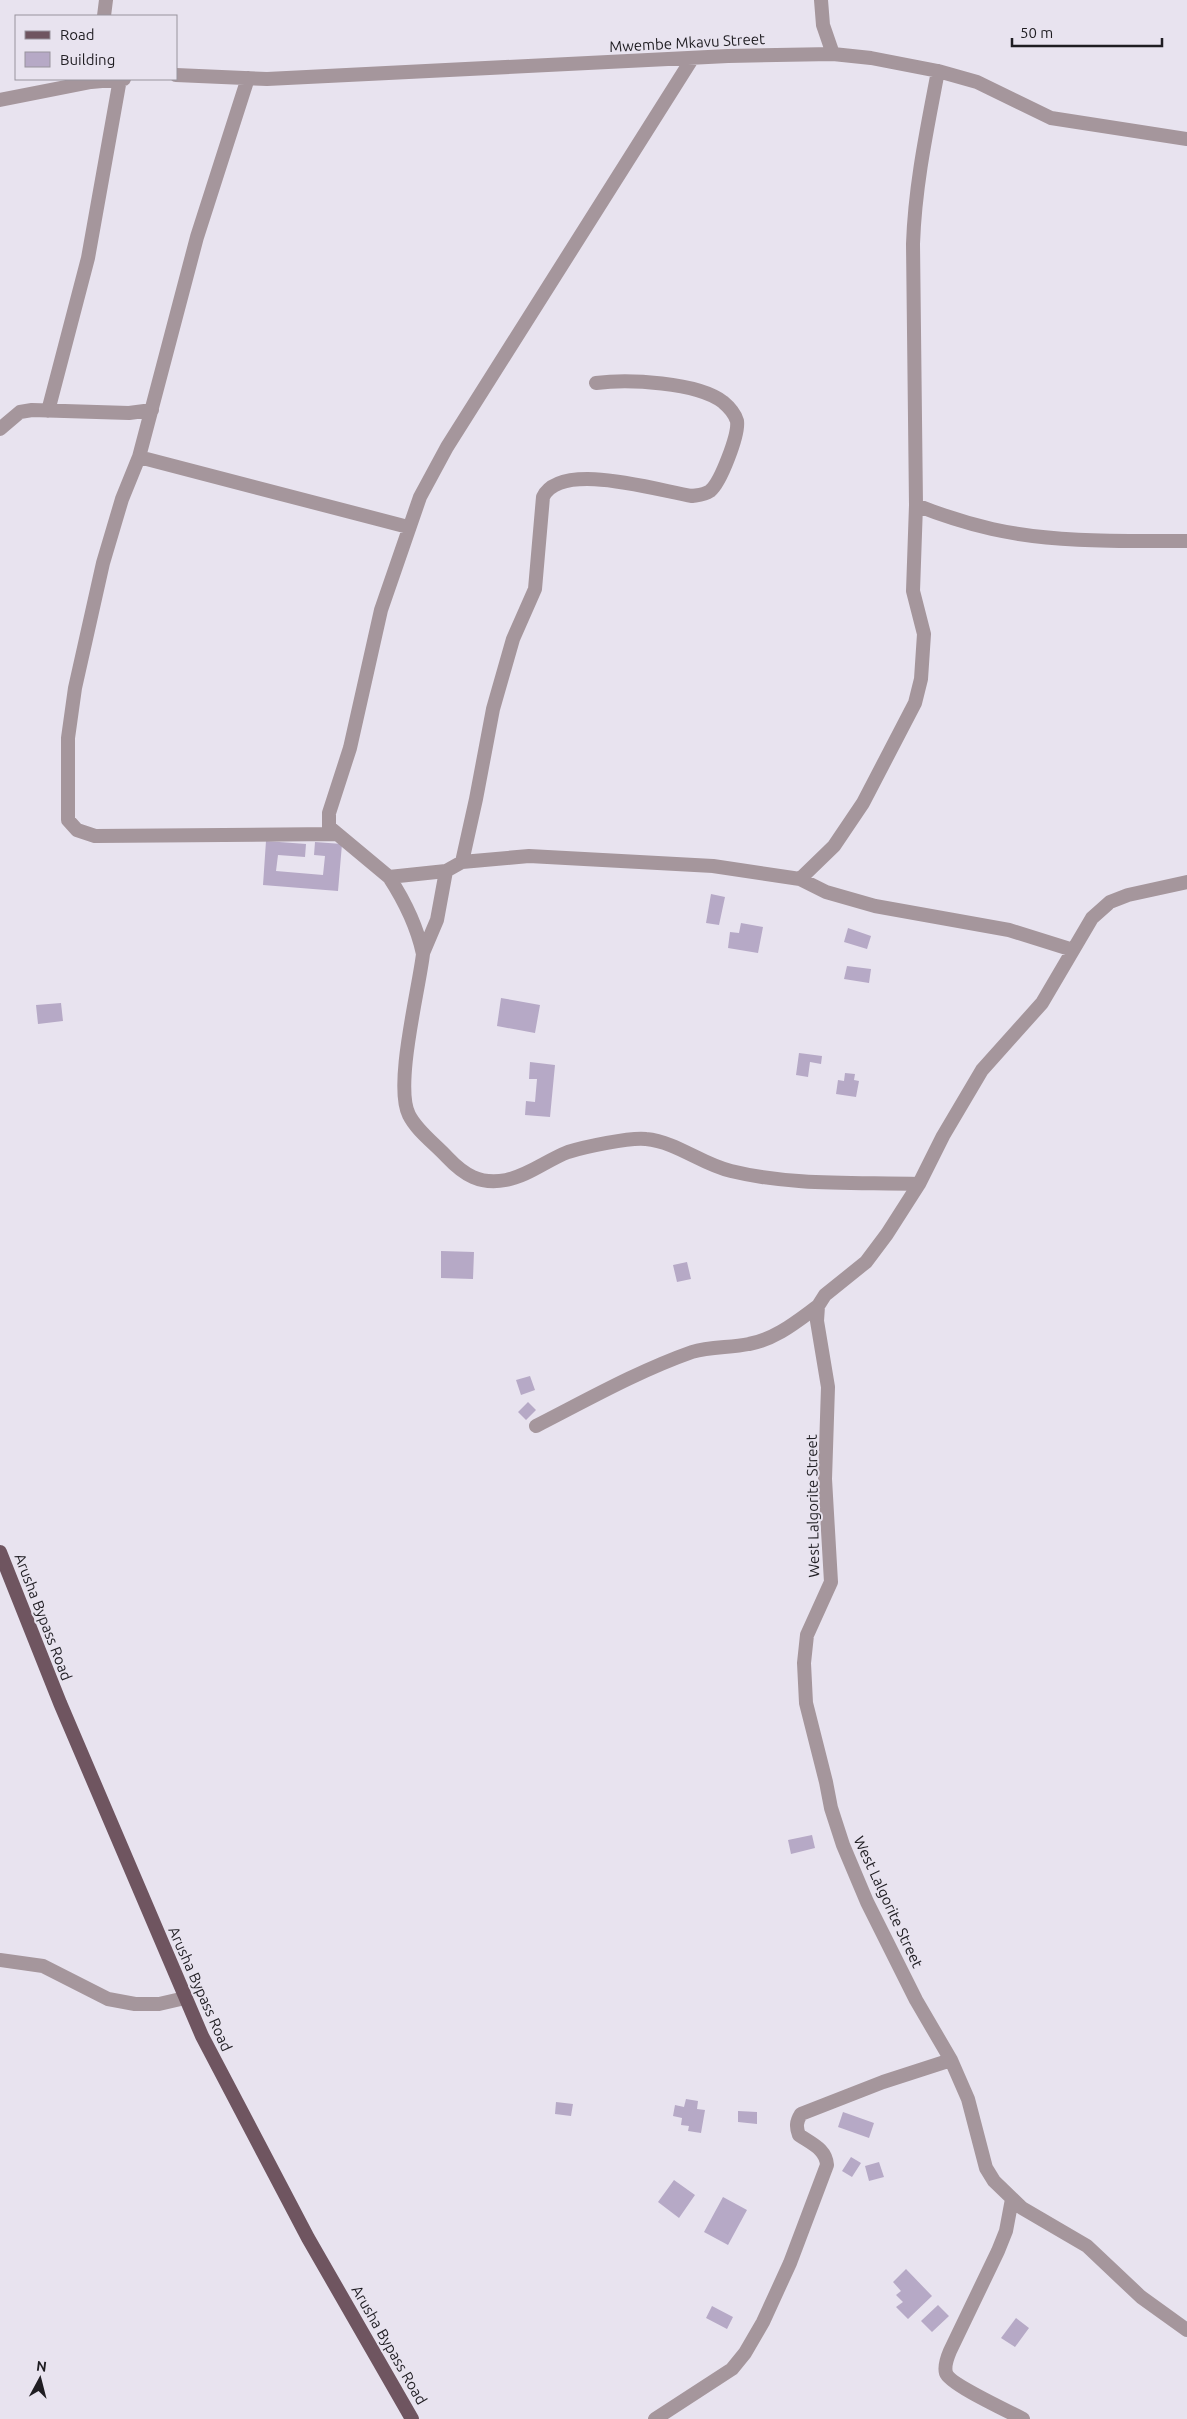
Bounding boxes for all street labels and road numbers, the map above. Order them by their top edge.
street label: Mwembe Mkavu Street [609,30,765,55]
street label: West Lalgorite Street [803,1434,822,1578]
street label: Arusha Bypass Road [11,1551,75,1683]
street label: West Lalgorite Street [850,1833,926,1970]
street label: Arusha Bypass Road [165,1924,236,2054]
street label: Arusha Bypass Road [348,2282,430,2407]

